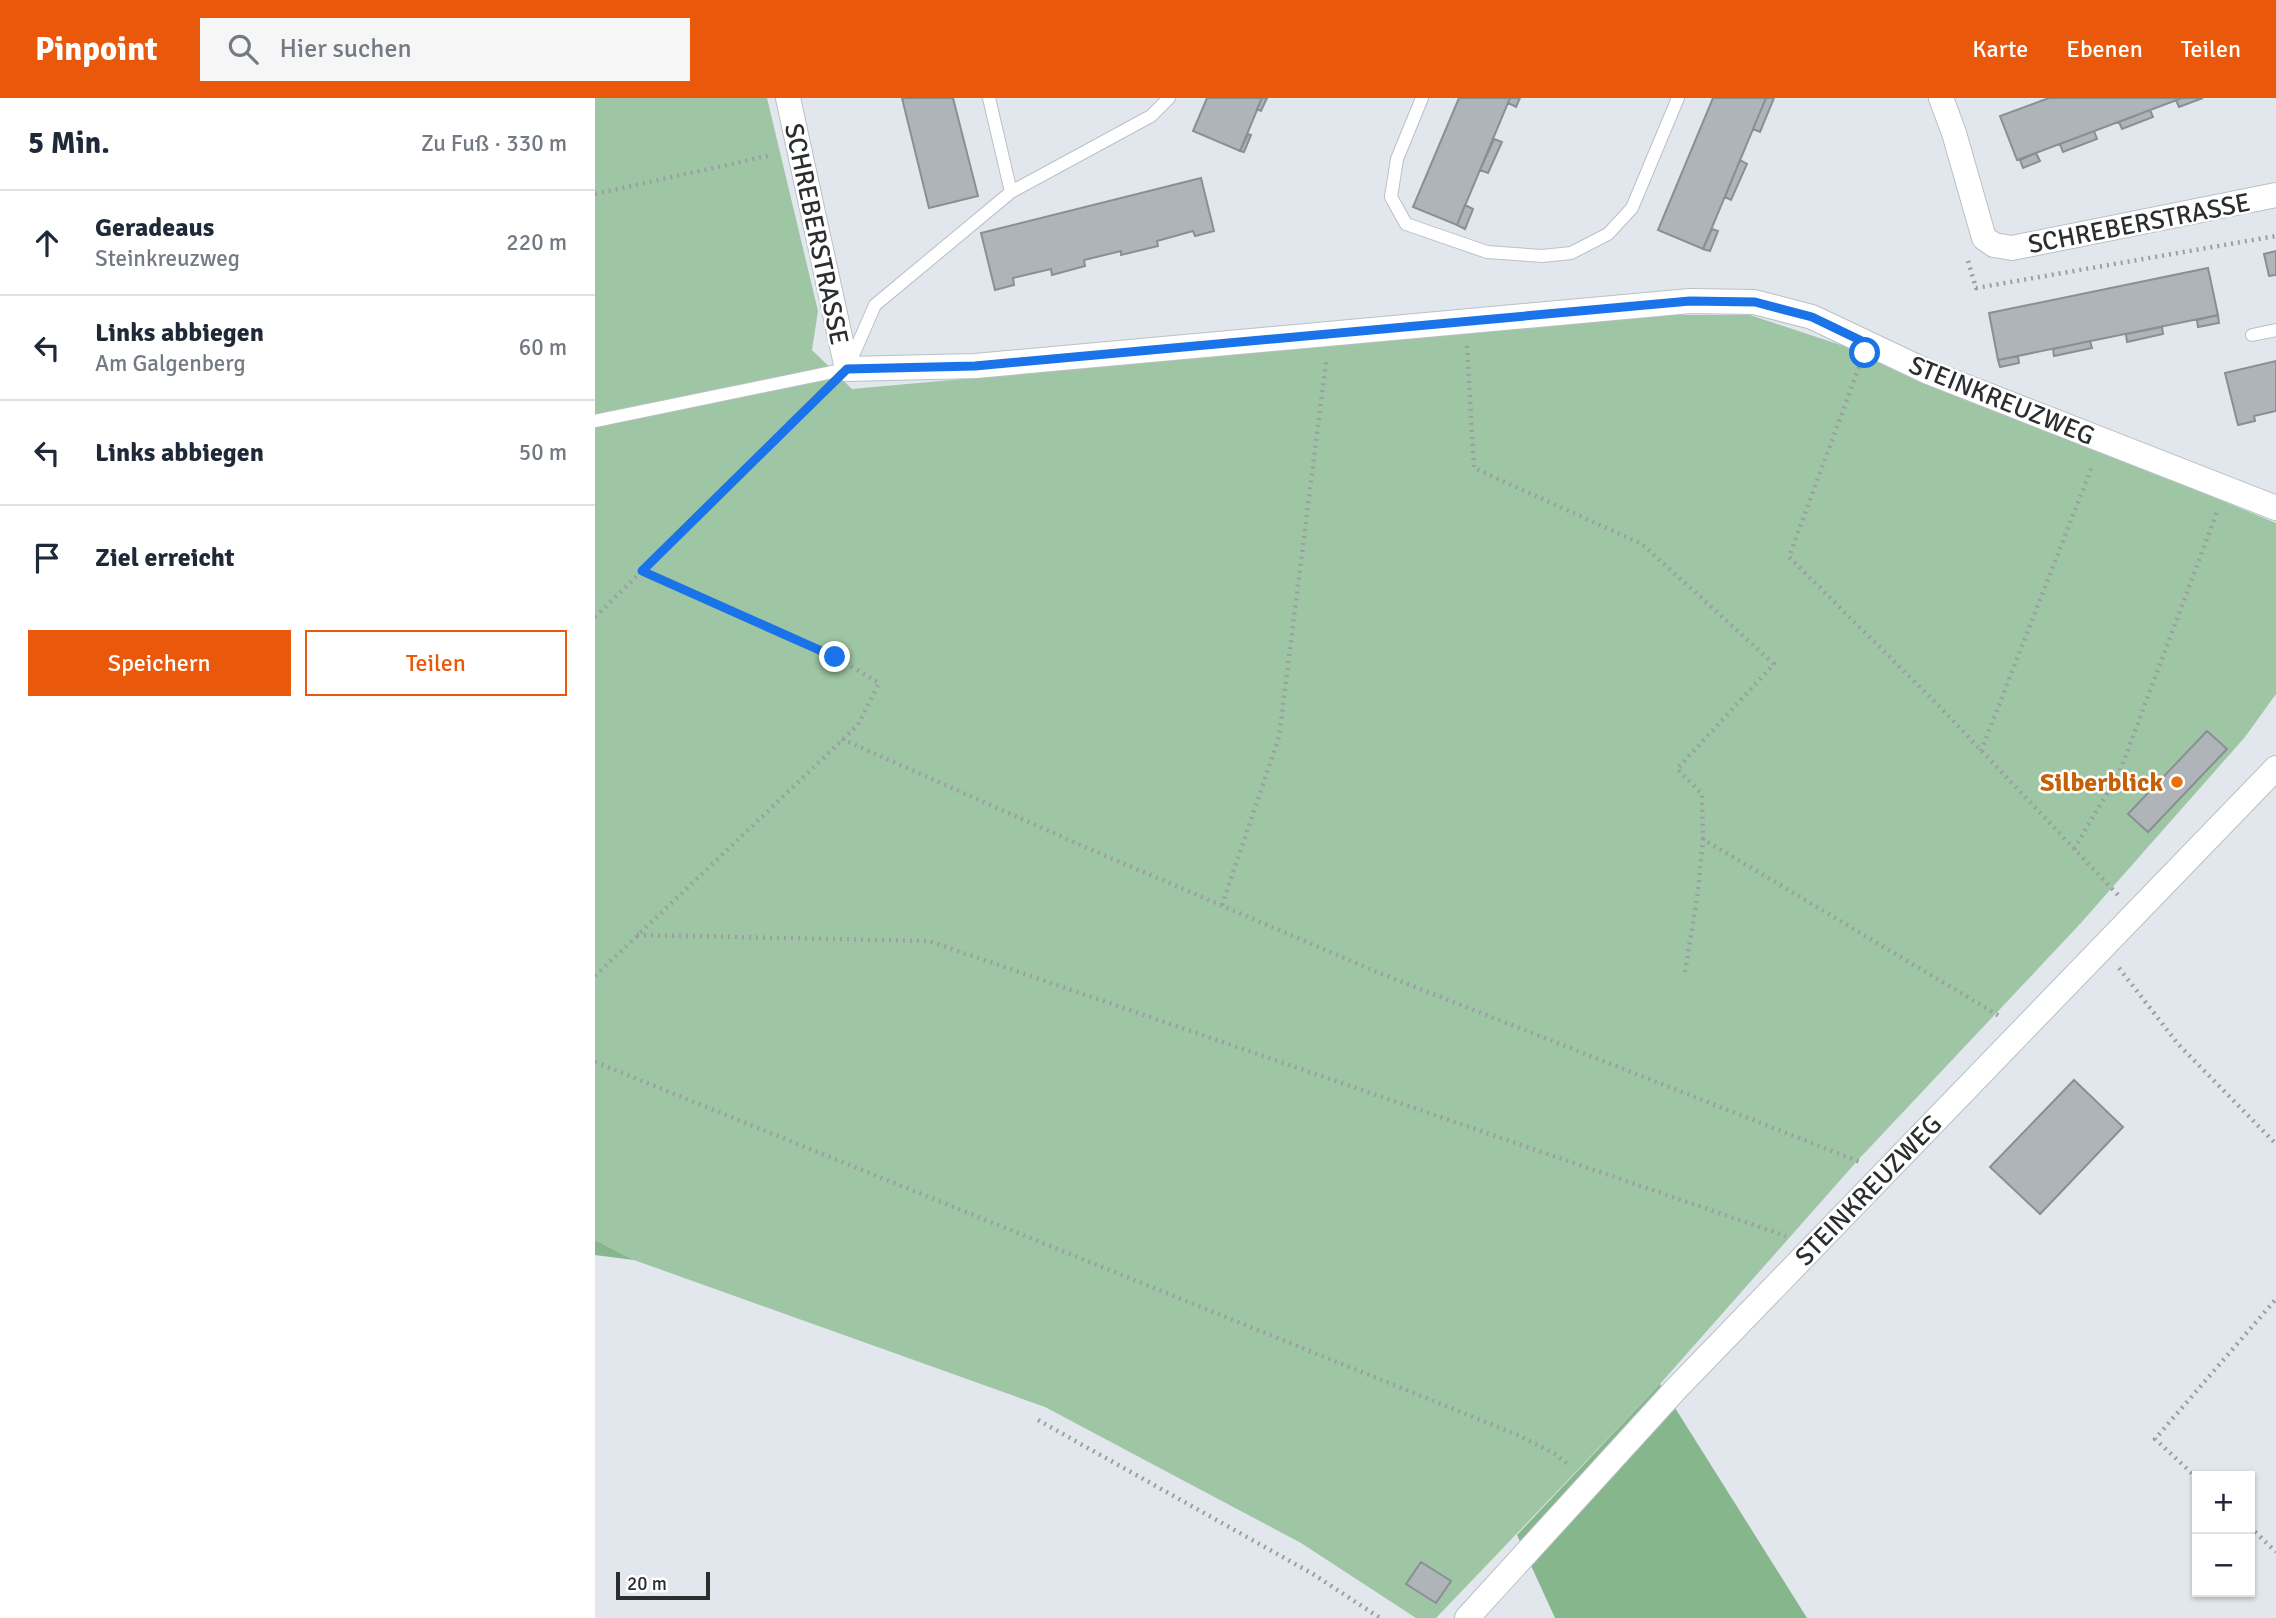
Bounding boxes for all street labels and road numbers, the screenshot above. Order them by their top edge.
street label: SCHREBERSTRASSE [777,121,855,348]
street label: SCHREBERSTRASSE [2025,187,2253,261]
street label: STEINKREUZWEG [1904,349,2099,453]
street label: STEINKREUZWEG [1789,1109,1949,1273]

